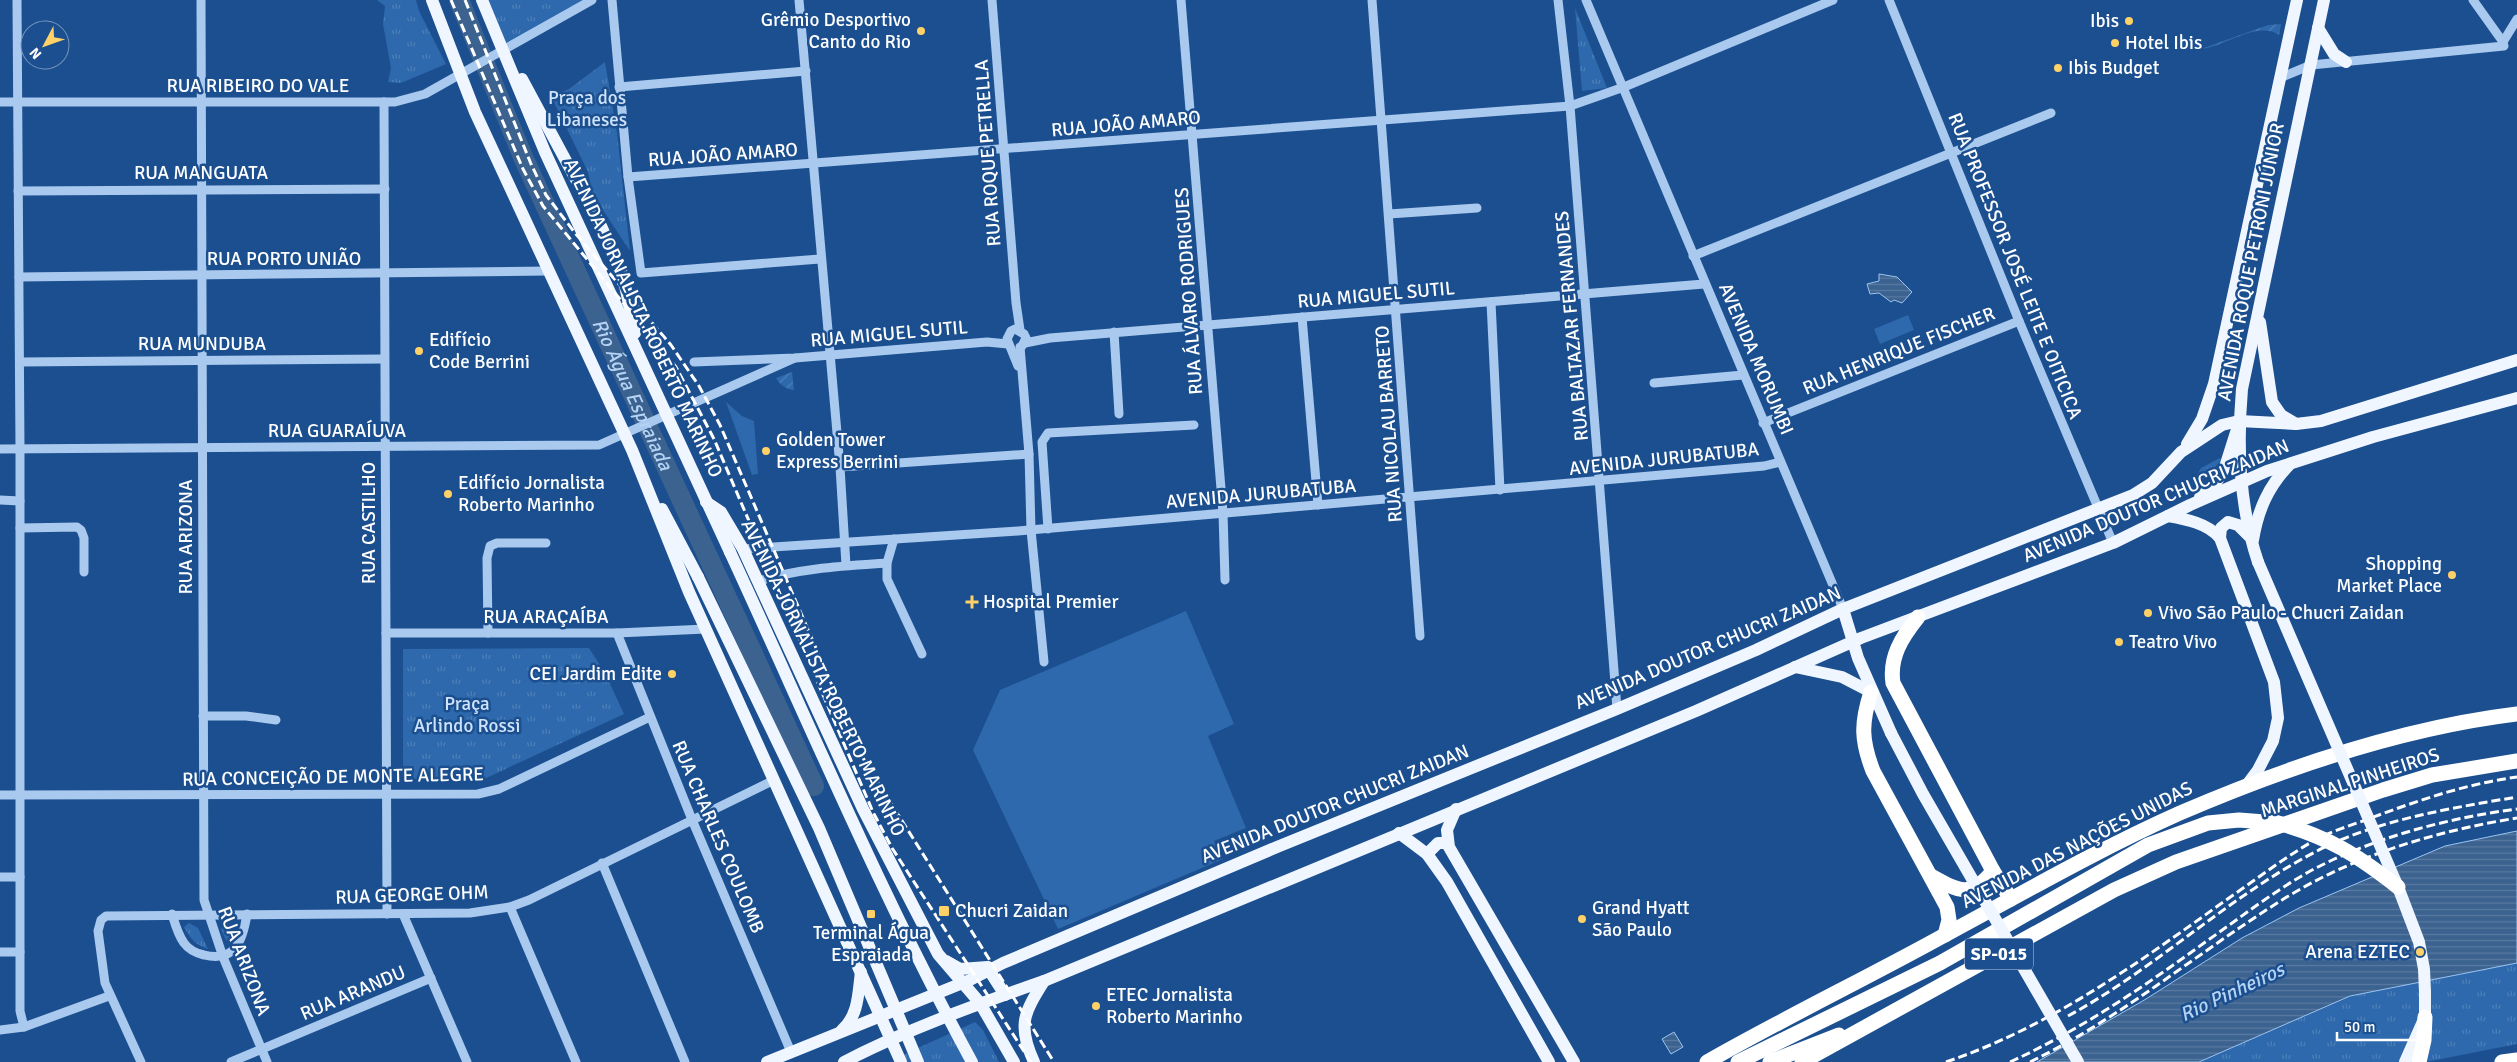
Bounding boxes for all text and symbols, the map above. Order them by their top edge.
place label: Grêmio Desportivo Canto do Rio [761,8,911,54]
place label: Ibis [2090,9,2119,33]
marker: Ibis [2123,15,2135,27]
north arrow [20,20,70,70]
marker: Grêmio Desportivo Canto do Rio [915,25,927,37]
place label: Hotel Ibis [2125,31,2202,55]
marker: Hotel Ibis [2109,37,2121,49]
text: N [26,44,45,62]
place label: Ibis Budget [2068,56,2160,80]
street label: RUA ROQUE PETRELLA [969,58,1006,247]
marker: Ibis Budget [2052,62,2064,74]
street label: RUA RIBEIRO DO VALE [167,74,349,98]
park label: Praça dos Libaneses [547,86,627,132]
street label: RUA JOÃO AMARO [1050,106,1202,142]
street label: RUA PROFESSOR JOSÉ LEITE E OITICICA [1942,109,2088,423]
street label: AVENIDA ROQUE PETRONI JÚNIOR [2212,121,2290,403]
street label: RUA JOÃO AMARO [647,138,799,172]
street label: AVENIDA JORNALISTA ROBERTO MARINHO [558,155,728,481]
street label: RUA MANGUATA [134,161,268,185]
street label: RUA ÁLVARO RODRIGUES [1170,187,1208,395]
street label: RUA BALTAZAR FERNANDES [1550,210,1594,442]
street label: RUA PORTO UNIÃO [207,247,361,271]
street label: RUA MIGUEL SUTIL [1296,276,1456,314]
street label: AVENIDA MORUMBI [1713,279,1799,439]
street label: RUA HENRIQUE FISCHER [1799,301,1999,401]
water label: Rio Água Espraiada [587,314,679,475]
street label: RUA MIGUEL SUTIL [809,315,969,353]
street label: RUA NICOLAU BARRETO [1370,325,1408,523]
place label: Edifício Code Berrini [429,328,530,374]
street label: RUA MUNDUBA [138,332,267,356]
marker: Edifício Code Berrini [413,345,425,357]
street label: RUA GUARAÍUVA [268,419,407,443]
place label: Golden Tower Express Berrini [776,428,899,474]
street label: AVENIDA DOUTOR CHUCRI ZAIDAN [2019,434,2293,568]
street label: AVENIDA JURUBATUBA [1568,437,1761,481]
marker: Golden Tower Express Berrini [760,445,772,457]
street label: RUA CASTILHO [357,462,381,584]
place label: Edifício Jornalista Roberto Marinho [458,471,605,517]
street label: AVENIDA JURUBATUBA [1165,474,1358,514]
street label: RUA ARIZONA [174,479,198,595]
marker: Edifício Jornalista Roberto Marinho [442,488,454,500]
street label: AVENIDA JORNALISTA ROBERTO MARINHO [736,516,910,840]
place label: Shopping Market Place [2336,552,2442,598]
marker: Shopping Market Place [2446,569,2458,581]
street label: AVENIDA DOUTOR CHUCRI ZAIDAN [1571,581,1845,715]
place label: Hospital Premier [983,590,1119,614]
marker: Hospital Premier [965,595,979,609]
place label: Vivo São Paulo - Chucri Zaidan [2158,601,2404,625]
street label: RUA ARAÇAÍBA [483,605,609,629]
marker: Vivo São Paulo - Chucri Zaidan [2142,607,2154,619]
place label: Teatro Vivo [2129,630,2217,654]
marker: Teatro Vivo [2113,636,2125,648]
place label: CEI Jardim Edite [529,662,662,686]
marker: CEI Jardim Edite [666,668,678,680]
park label: Praça Arlindo Rossi [414,692,520,738]
street label: RUA CHARLES COULOMB [666,737,770,937]
street label: AVENIDA DOUTOR CHUCRI ZAIDAN [1197,739,1473,869]
street label: MARGINAL PINHEIROS [2257,743,2443,823]
street label: RUA CONCEIÇÃO DE MONTE ALEGRE [182,762,484,792]
street label: AVENIDA DAS NAÇÕES UNIDAS [1957,776,2197,914]
street label: RUA GEORGE OHM [335,880,489,910]
place label: Grand Hyatt São Paulo [1592,896,1690,942]
place label: Chucri Zaidan [955,899,1068,923]
street label: RUA ARIZONA [212,903,276,1019]
marker: Chucri Zaidan [937,904,951,918]
marker: Terminal Água Espraiada [865,908,877,920]
marker: Grand Hyatt São Paulo [1576,913,1588,925]
place label: Terminal Água Espraiada [813,921,929,967]
road number: SP-015 [1965,939,2033,970]
place label: Arena EZTEC [2305,940,2410,964]
marker: Arena EZTEC [2414,946,2426,958]
water label: Rio Pinheiros [2176,956,2290,1027]
street label: RUA ARANDU [297,960,409,1026]
place label: ETEC Jornalista Roberto Marinho [1106,983,1243,1029]
marker: ETEC Jornalista Roberto Marinho [1090,1000,1102,1012]
scale bar [2337,1010,2418,1042]
text: 50 m [2344,1018,2375,1036]

